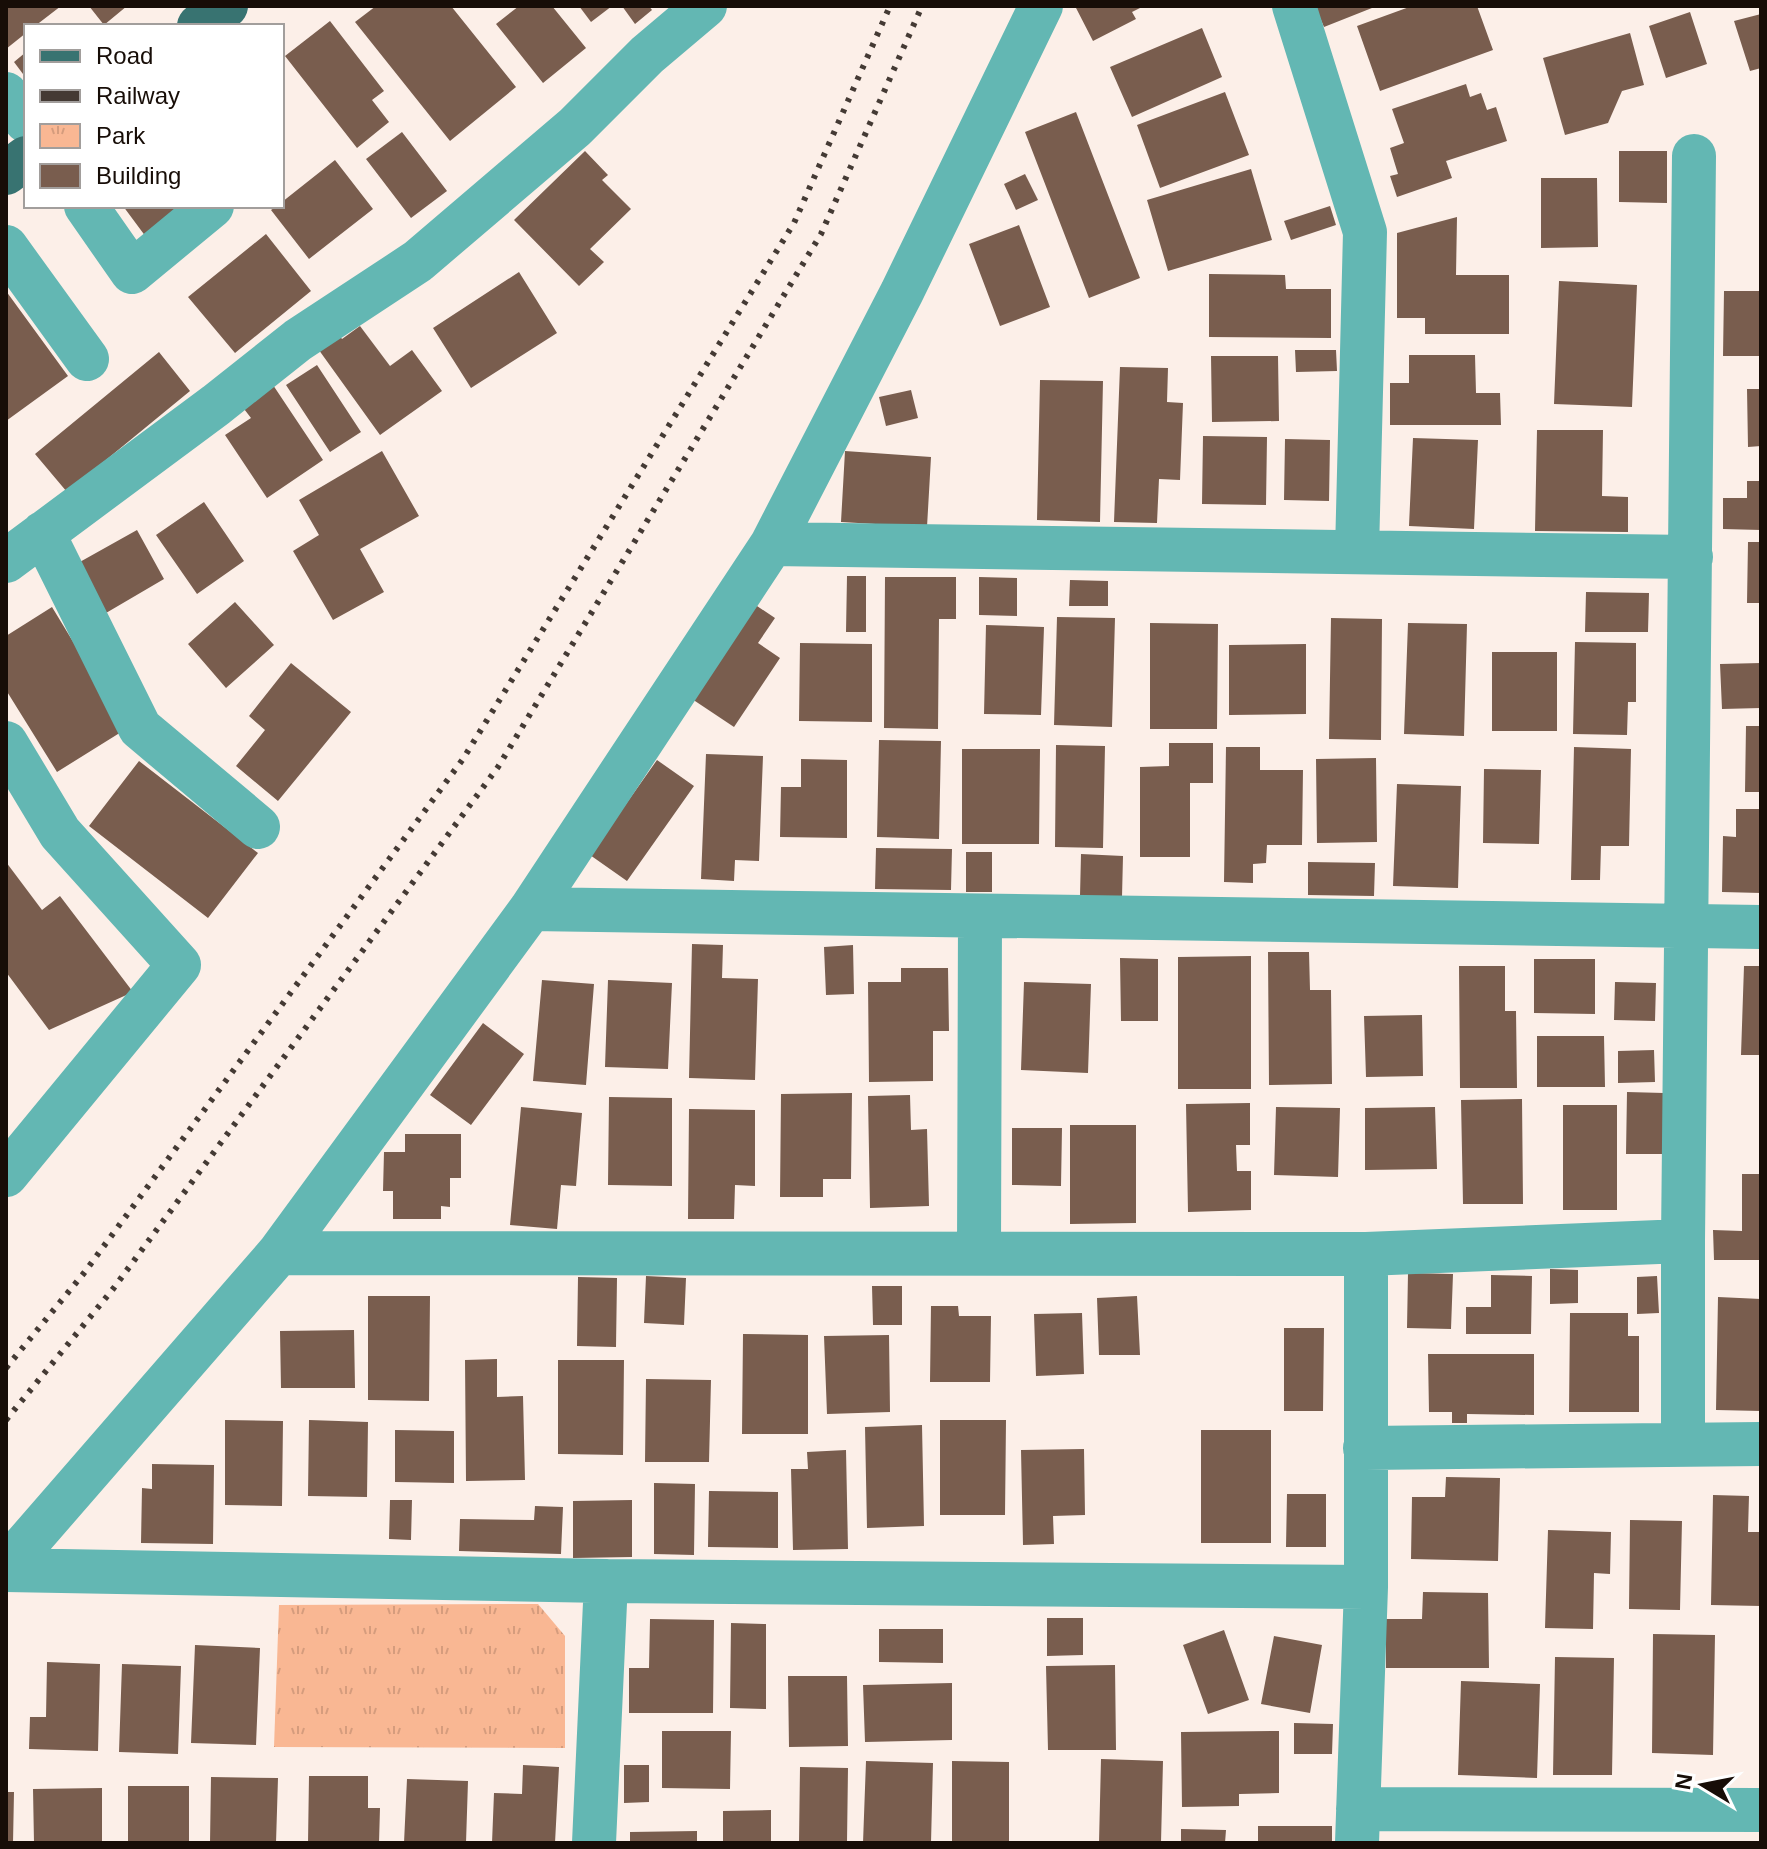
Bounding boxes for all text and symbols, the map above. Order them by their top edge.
legend [24,24,284,208]
text: Road [96,42,153,69]
text: Railway [96,82,180,109]
text: Park [96,122,146,149]
text: Building [96,162,181,189]
north arrow [1663,1745,1743,1825]
text: N [1670,1772,1697,1792]

